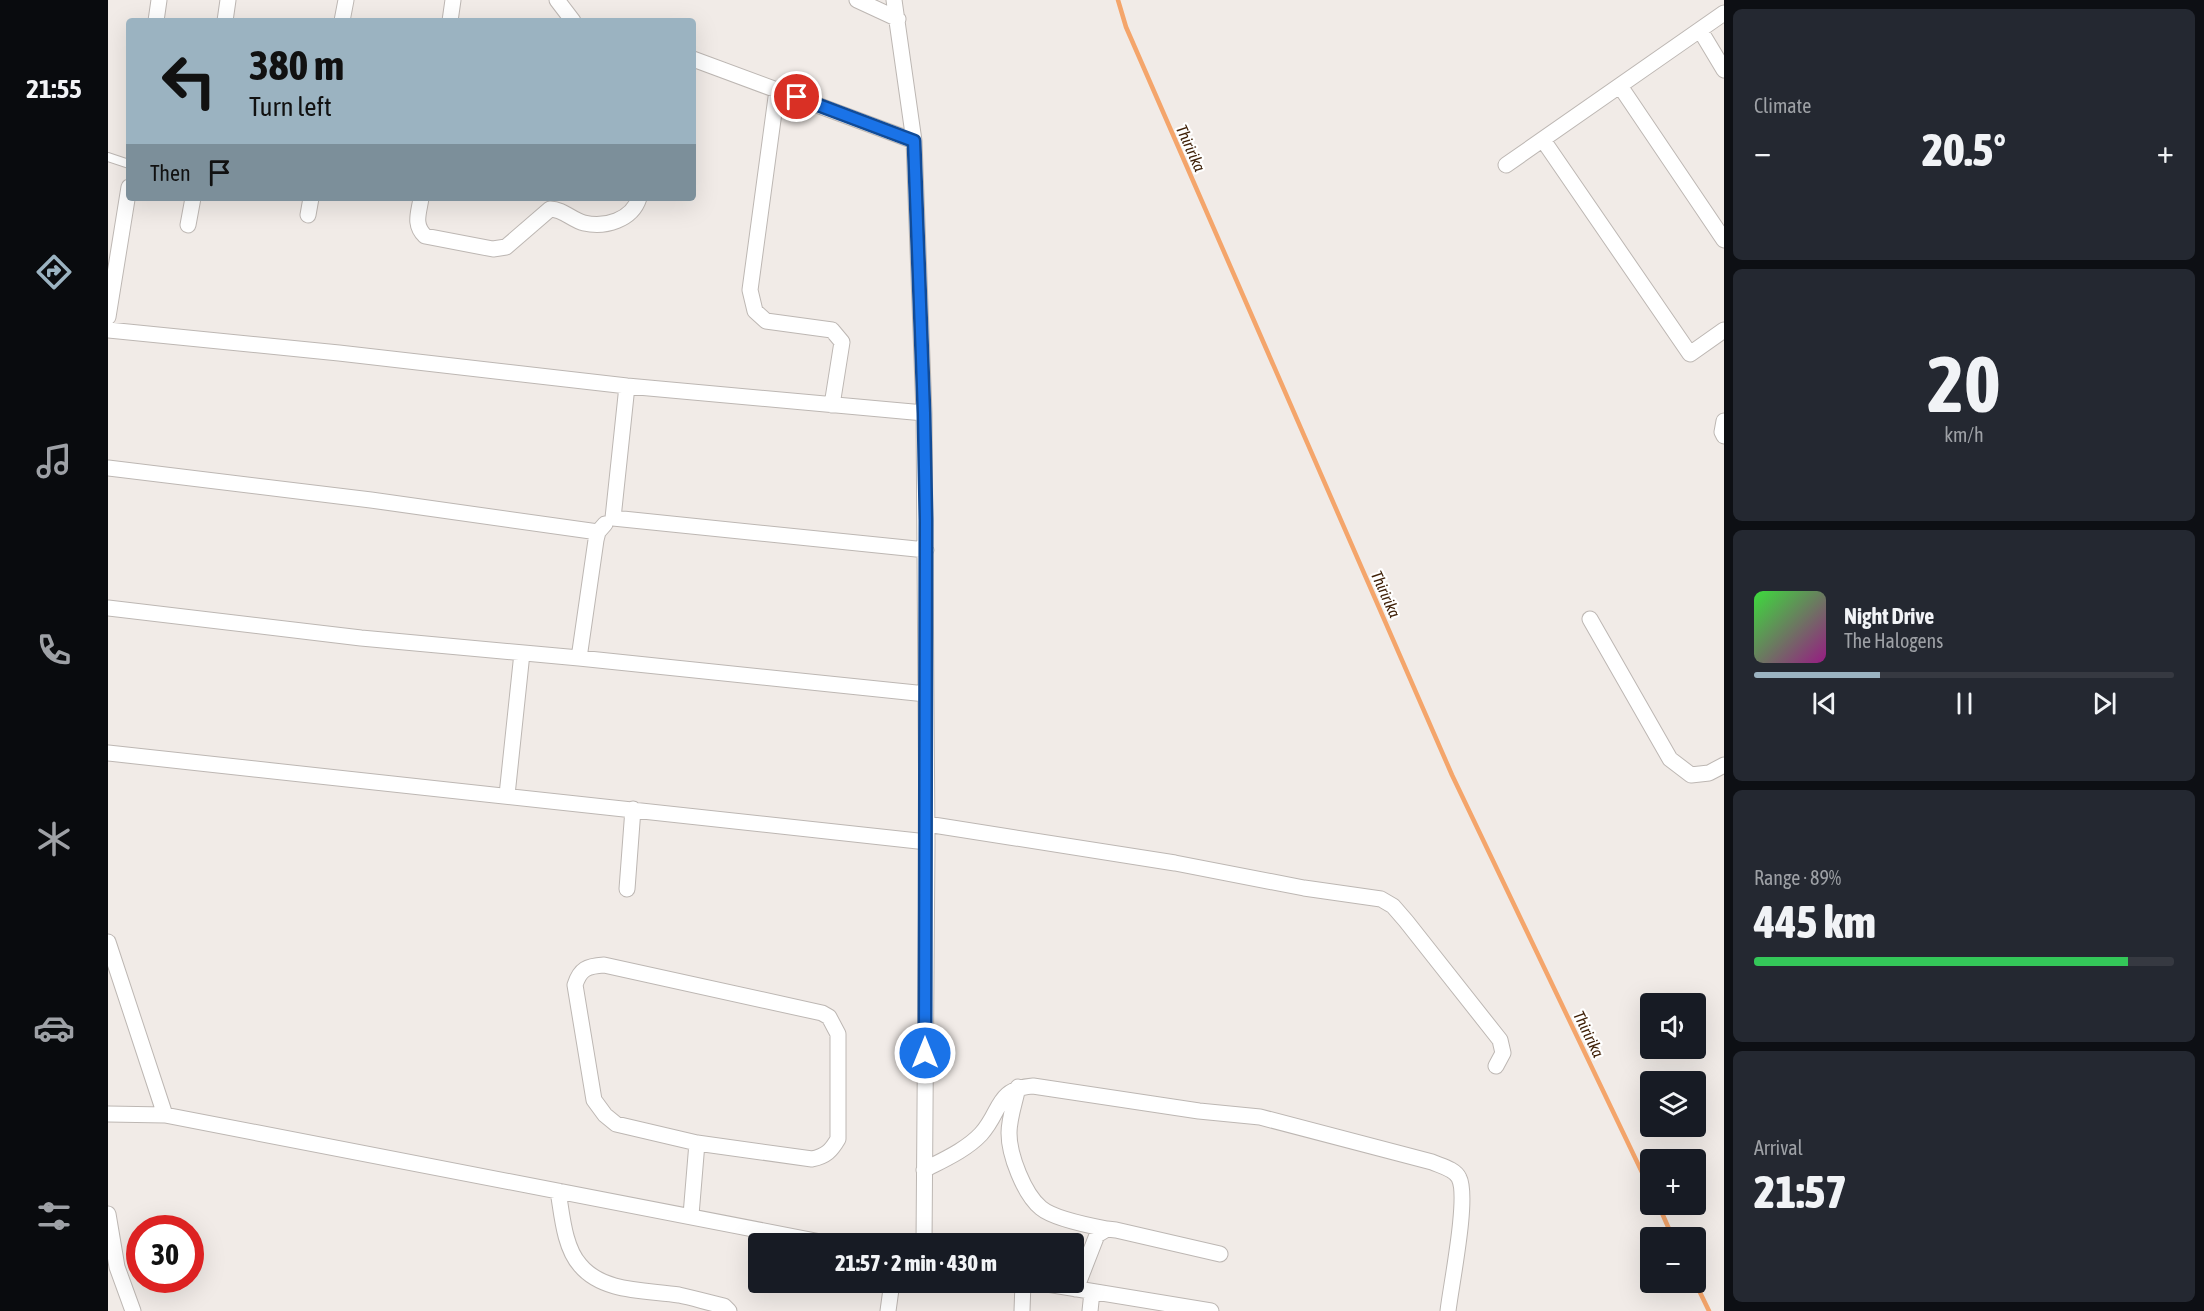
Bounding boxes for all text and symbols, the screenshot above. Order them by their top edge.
text: 380 m [249,41,344,89]
icon: left [150,42,228,120]
pin [771,71,822,122]
text: 21:55 [26,73,82,104]
icon: arrive [780,80,813,113]
text: Turn left [249,91,332,122]
text: Climate [1754,94,1811,117]
water label: Thiririka [1173,122,1209,175]
text: 20.5° [1922,124,2006,176]
text: − [1754,132,1771,170]
text: + [2157,132,2174,170]
icon: arrive [203,156,236,189]
text: Then [150,160,191,186]
icon: directions [33,251,75,293]
text: 20 [1927,339,2001,429]
text: km/h [1944,423,1984,446]
icon: music [33,440,75,482]
water label: Thiririka [1368,568,1404,621]
text: Night Drive [1844,603,1934,629]
icon: phone [33,629,75,671]
text: The Halogens [1844,629,1943,652]
icon: previous [1808,687,1841,720]
icon: pause [1948,687,1981,720]
icon: next [2088,687,2121,720]
icon: climate [33,818,75,860]
text: Range · 89% [1754,866,1841,889]
text: 445 km [1754,896,1876,948]
map controls [1640,993,1706,1293]
button: sound [1640,993,1706,1059]
icon: car [33,1007,75,1049]
water label: Thiririka [1570,1008,1608,1061]
position arrow [893,1021,957,1085]
button: layers [1640,1071,1706,1137]
text: Arrival [1754,1136,1803,1159]
button: + [1640,1149,1706,1215]
text: 21:57 [1754,1166,1847,1218]
icon: filters [33,1195,75,1237]
speed limit sign: 30 [126,1215,204,1293]
button: − [1640,1227,1706,1293]
text: 21:57 · 2 min · 430 m [835,1250,997,1276]

